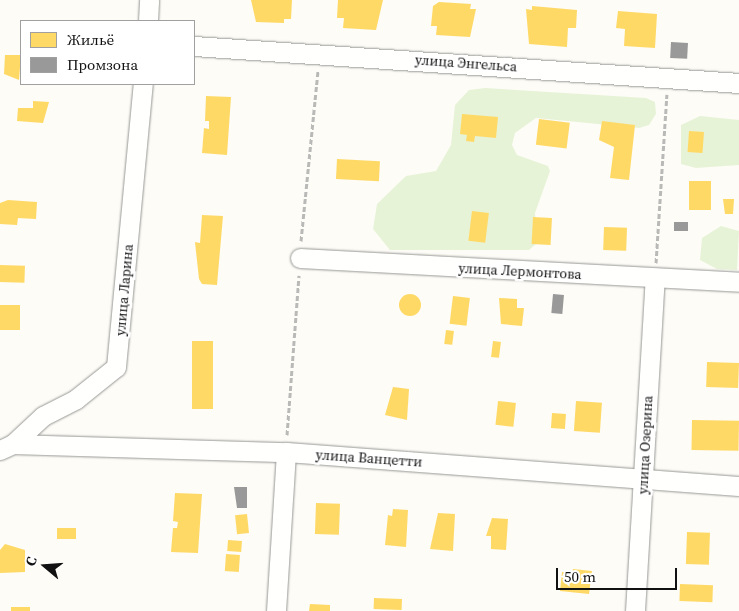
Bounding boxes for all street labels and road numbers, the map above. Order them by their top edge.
street label: улица Энгельса [414,51,518,75]
street label: улица Ларина [112,243,136,337]
street label: улица Лермонтова [458,259,582,283]
street label: улица Озерина [634,395,656,495]
street label: улица Ванцетти [315,446,423,470]

